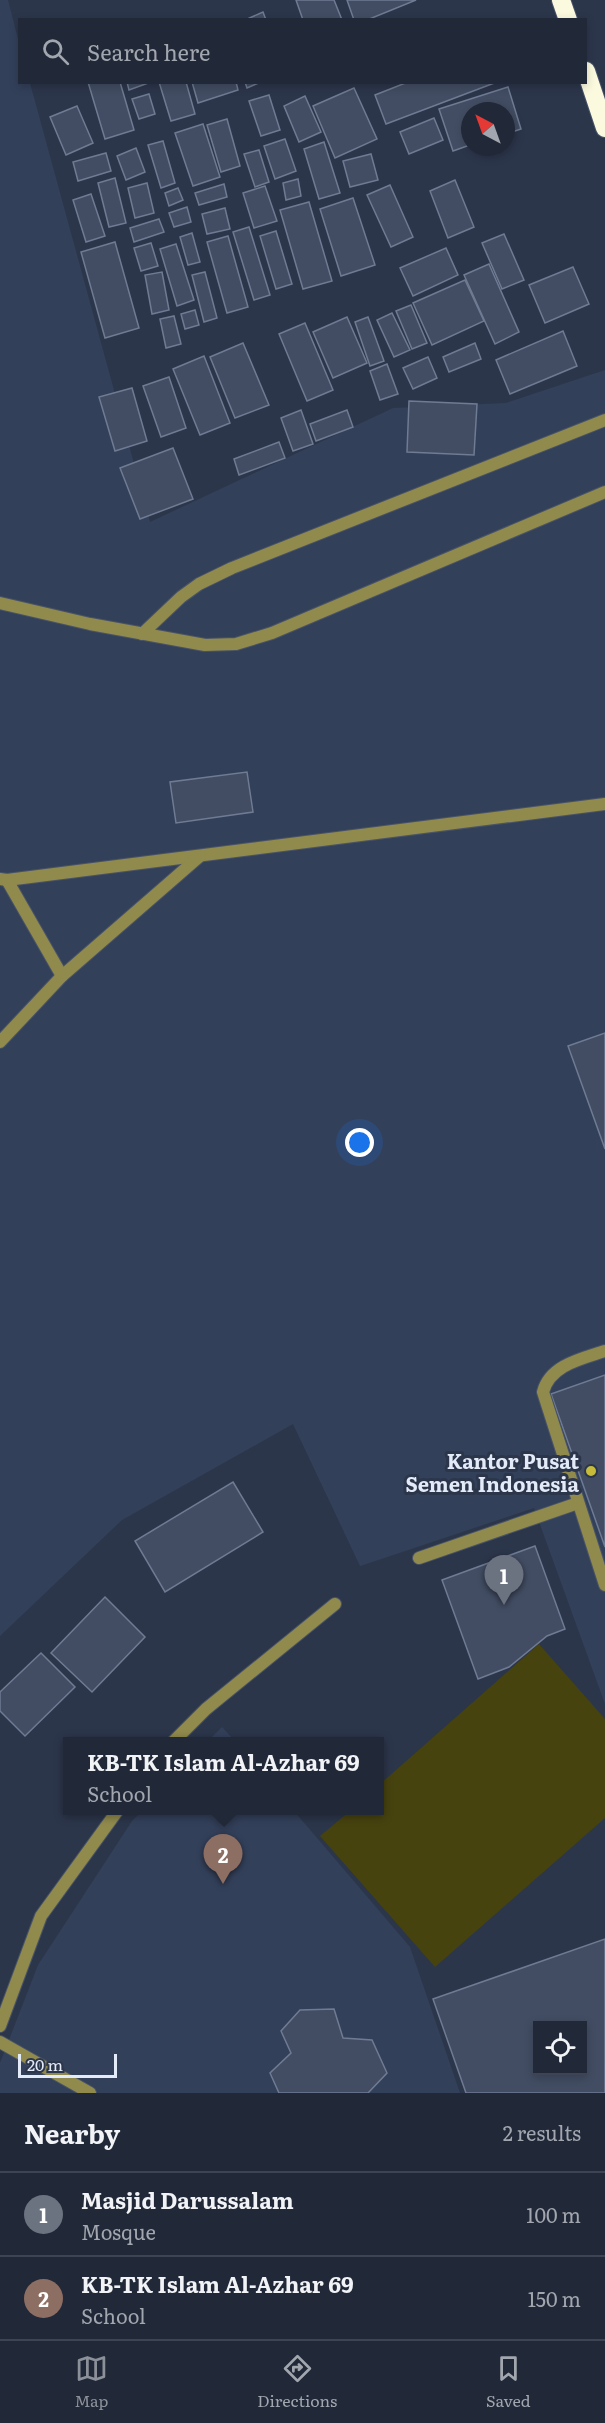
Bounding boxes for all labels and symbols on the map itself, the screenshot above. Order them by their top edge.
north arrow [461,102,515,156]
your location [345,1128,374,1157]
place label: Kantor Pusat Semen Indonesia [405,1445,579,1498]
marker: Kantor Pusat Semen Indonesia [584,1464,598,1478]
pin: 1 [484,1556,524,1605]
pin: 2 [204,1834,242,1884]
scale bar [18,2051,117,2078]

